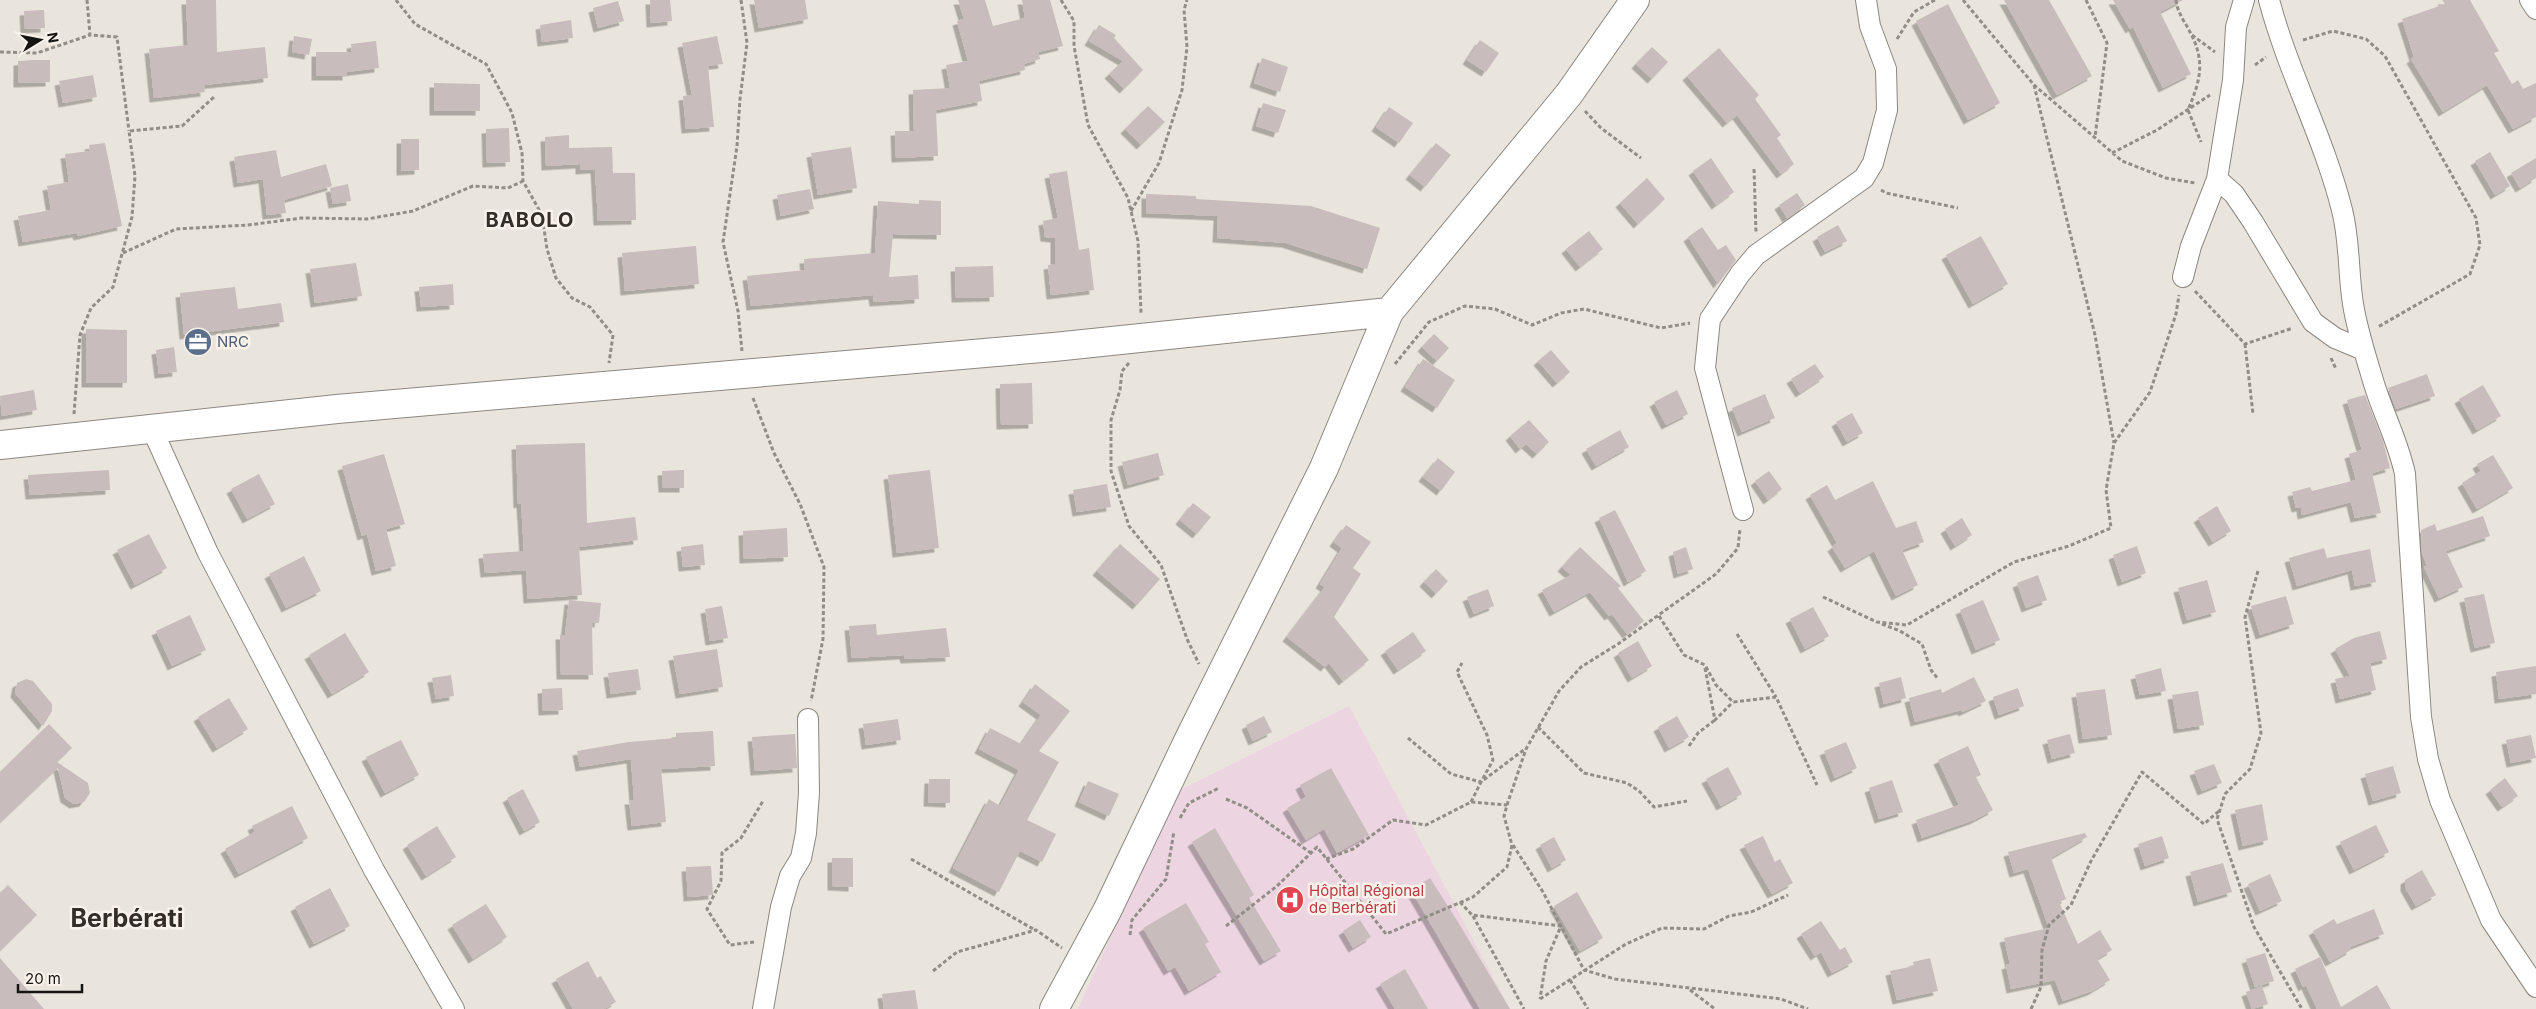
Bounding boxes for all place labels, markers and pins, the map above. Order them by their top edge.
office icon: NRC [183,327,213,357]
place label: NRC [217,332,249,351]
place label: Hôpital Régional de Berbérati [1309,881,1424,917]
hospital icon: Hôpital Régional de Berbérati [1275,885,1305,915]

